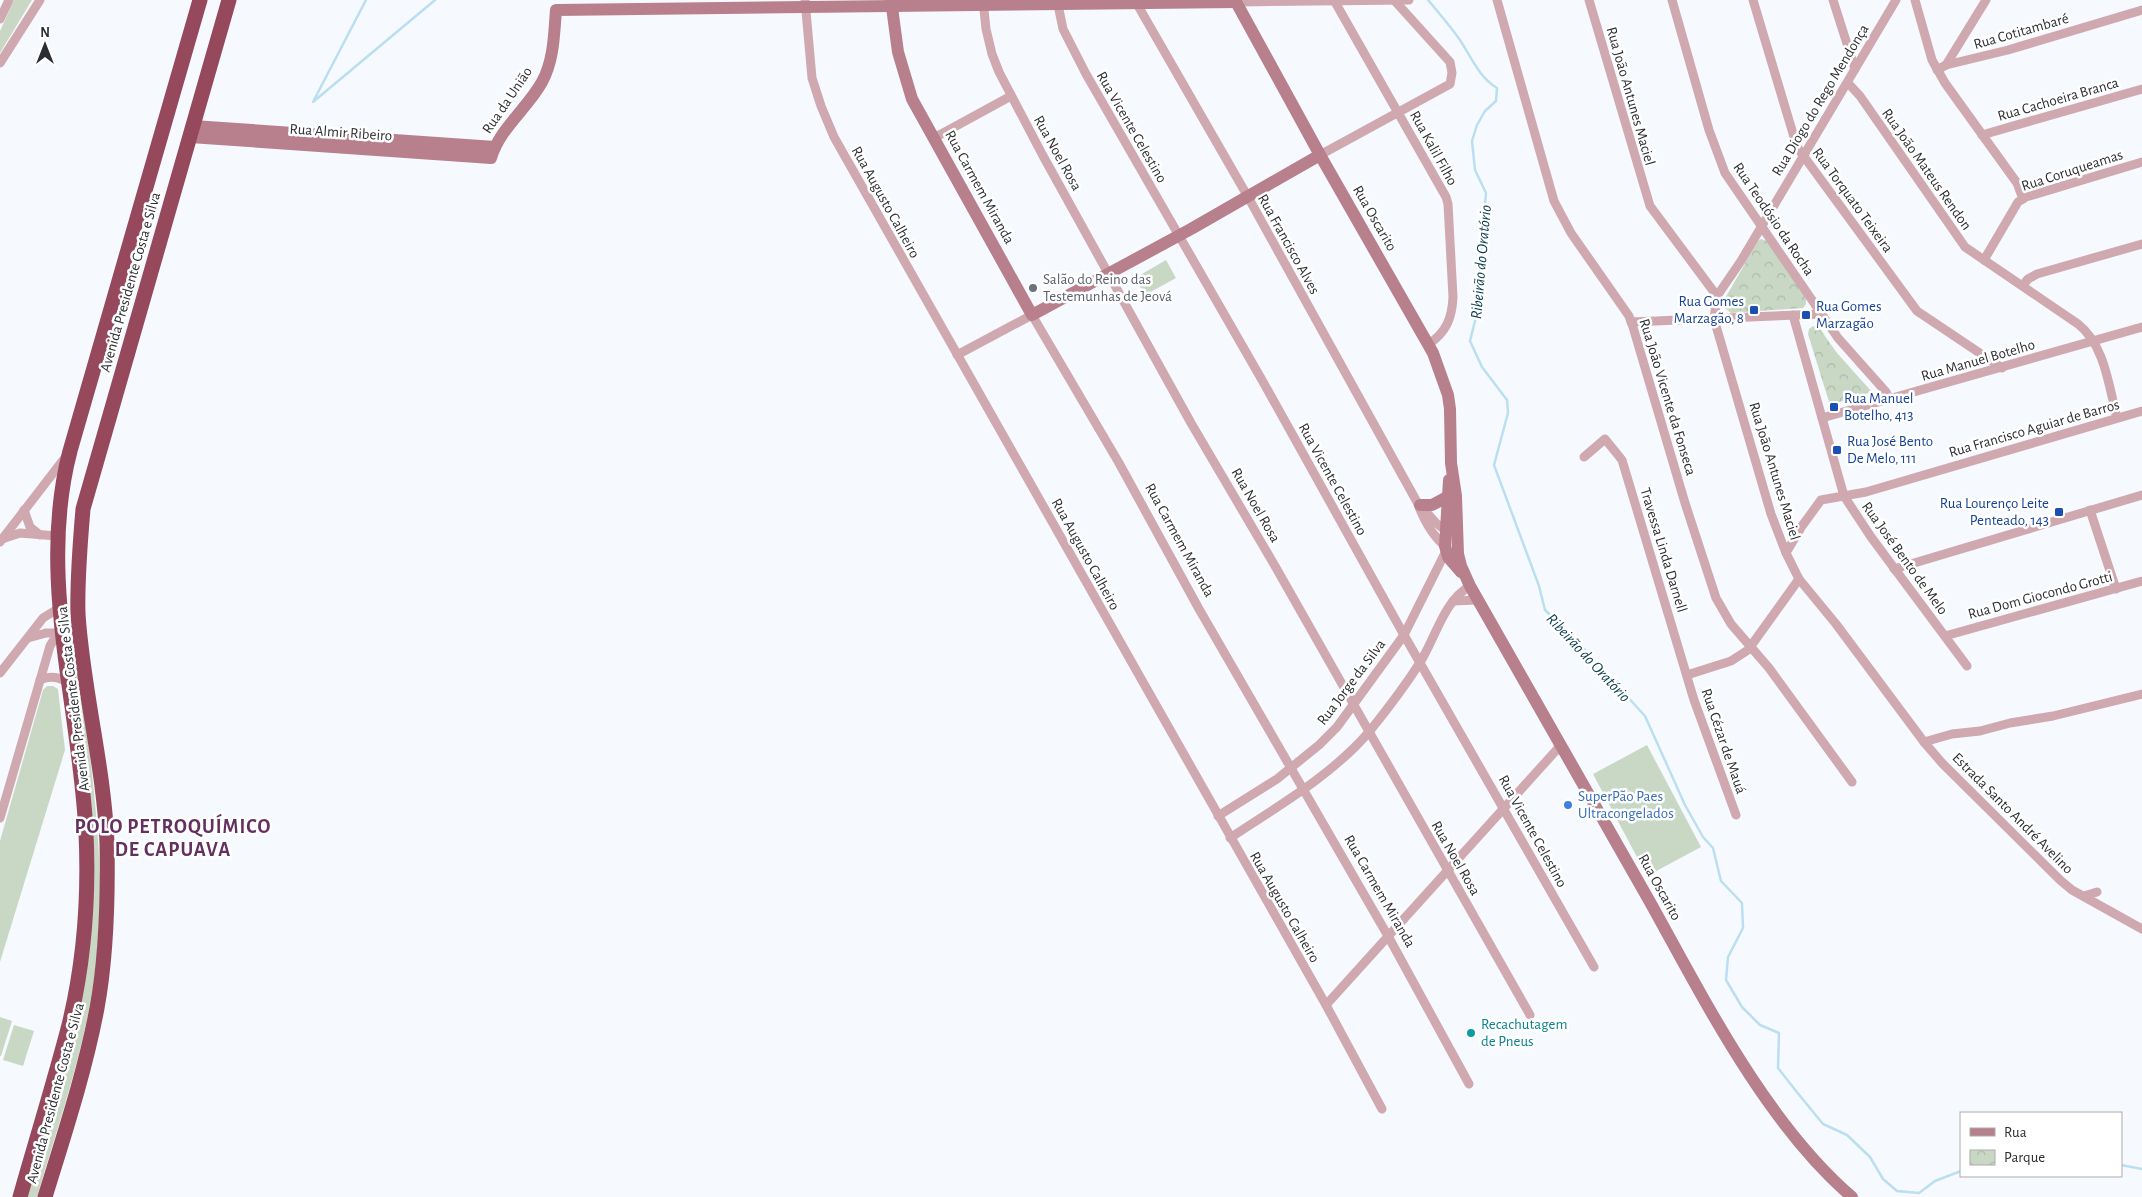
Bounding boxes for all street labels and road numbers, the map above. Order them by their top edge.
street label: Rua Cotitambaré [1972,11,2070,52]
street label: Rua Diogo do Rego Mendonça [1769,22,1872,179]
street label: Rua João Antunes Maciel [1604,25,1657,167]
street label: Rua da União [480,64,535,136]
street label: Rua Vicente Celestino [1094,69,1169,185]
street label: Rua Cachoeira Branca [1996,75,2120,124]
street label: Rua João Mateus Rendon [1879,106,1974,233]
street label: Rua Kalil Filho [1407,108,1460,188]
street label: Rua Noel Rosa [1031,113,1084,193]
street label: Rua Almir Ribeiro [289,121,393,144]
street label: Rua Carmem Miranda [942,128,1017,247]
street label: Rua Augusto Calheiro [849,144,922,261]
street label: Rua Torquato Teixeira [1810,145,1896,256]
street label: Rua Coruqueamas [2020,147,2125,194]
street label: Rua Teodósio da Rocha [1730,160,1817,279]
street label: Rua Oscarito [1350,183,1399,254]
street label: Avenida Presidente Costa e Silva [98,190,163,374]
street label: Rua Francisco Alves [1255,192,1322,297]
street label: Rua João Vicente da Fonseca [1636,317,1699,477]
street label: Rua Manuel Botelho [1920,337,2037,384]
street label: Rua Francisco Aguiar de Barros [1947,397,2121,460]
street label: Rua João Antunes Maciel [1746,400,1803,542]
street label: Rua Vicente Celestino [1296,421,1370,538]
street label: Rua Noel Rosa [1228,466,1283,545]
street label: Rua Carmem Miranda [1142,481,1217,600]
street label: Travessa Linda Darnell [1637,486,1690,614]
street label: Rua Augusto Calheiro [1049,496,1122,613]
street label: Rua José Bento de Melo [1859,499,1950,617]
street label: Rua Dom Giocondo Grotti [1966,569,2114,622]
street label: Avenida Presidente Costa e Silva [55,605,92,792]
street label: Rua Jorge da Silva [1314,637,1388,728]
street label: Rua Cézar de Mauá [1699,687,1749,796]
street label: Estrada Santo André Avelino [1949,750,2076,877]
street label: Rua Vicente Celestino [1496,773,1570,890]
street label: Rua Noel Rosa [1428,819,1483,898]
street label: Rua Carmem Miranda [1341,832,1418,950]
street label: Rua Augusto Calheiro [1247,849,1322,965]
street label: Rua Oscarito [1635,852,1684,923]
street label: Avenida Presidente Costa e Silva [24,1001,87,1185]

